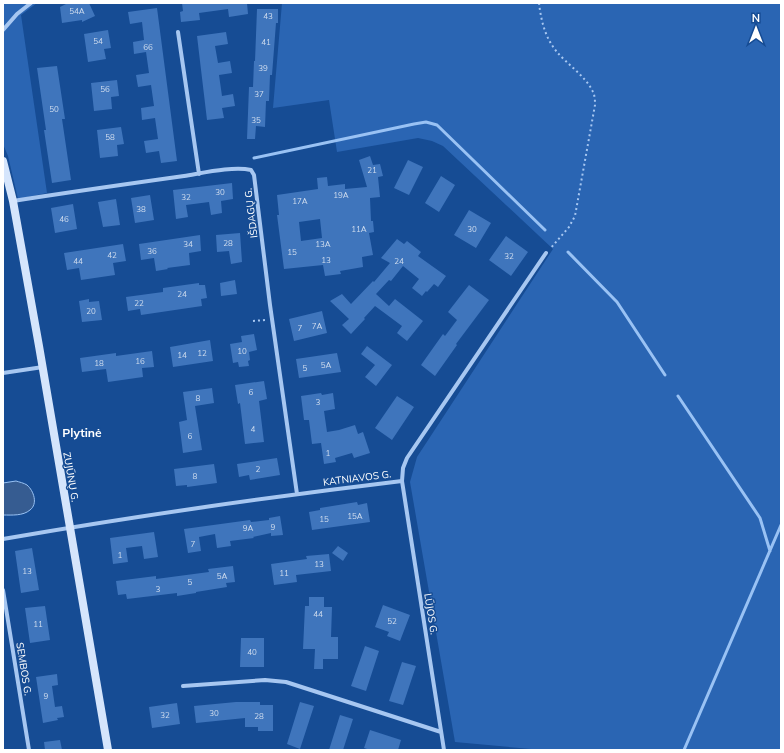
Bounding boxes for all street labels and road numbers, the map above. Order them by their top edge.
street label: IŠDAGŲ G. [241,187,261,239]
street label: ZUJŪNŲ G. [60,451,82,503]
street label: KATNIAVOS G. [322,467,392,489]
street label: LŪJOS G. [421,592,441,636]
street label: SEMBOS G. [13,641,35,697]

